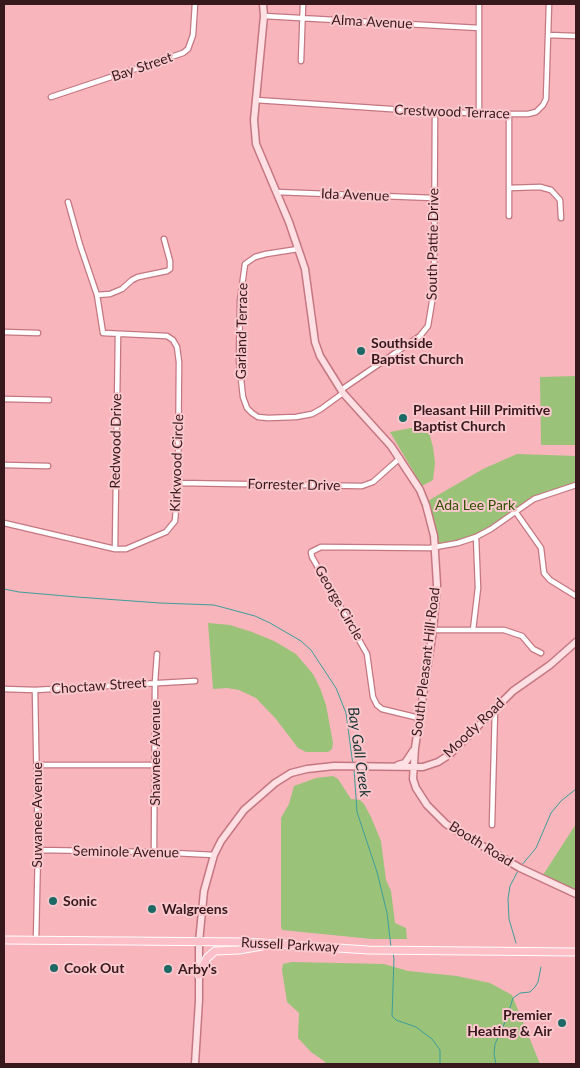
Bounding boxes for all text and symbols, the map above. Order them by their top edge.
street label: Alma Avenue [331,11,413,33]
street label: Bay Street [109,49,175,85]
street label: Crestwood Terrace [394,102,510,122]
street label: Ida Avenue [321,185,389,205]
street label: South Pattie Drive [424,188,442,300]
street label: Garland Terrace [233,283,251,379]
place label: Southside Baptist Church [371,335,464,368]
marker: Southside Baptist Church [355,345,367,357]
street label: Redwood Drive [107,393,125,489]
place label: Pleasant Hill Primitive Baptist Church [413,402,550,434]
marker: Pleasant Hill Primitive Baptist Church [397,412,409,424]
street label: Kirkwood Circle [167,414,187,512]
street label: Forrester Drive [247,476,341,494]
park label: Ada Lee Park [435,497,515,513]
street label: George Circle [311,563,367,643]
street label: South Pleasant Hill Road [409,586,443,738]
street label: Choctaw Street [51,674,147,698]
street label: Moody Road [440,695,508,761]
street label: Shawnee Avenue [147,700,163,806]
water label: Bay Gall Creek [344,706,374,798]
street label: Suwanee Avenue [29,762,45,868]
street label: Booth Road [446,818,516,870]
street label: Seminole Avenue [73,843,179,861]
place label: Sonic [63,893,97,909]
marker: Sonic [47,895,59,907]
place label: Walgreens [162,901,228,917]
marker: Walgreens [146,903,158,915]
street label: Russell Parkway [240,934,340,956]
place label: Cook Out [64,960,124,976]
place label: Arby's [178,961,217,977]
marker: Cook Out [48,962,60,974]
marker: Arby's [162,963,174,975]
place label: Premier Heating & Air [467,1007,552,1040]
marker: Premier Heating & Air [556,1017,568,1029]

